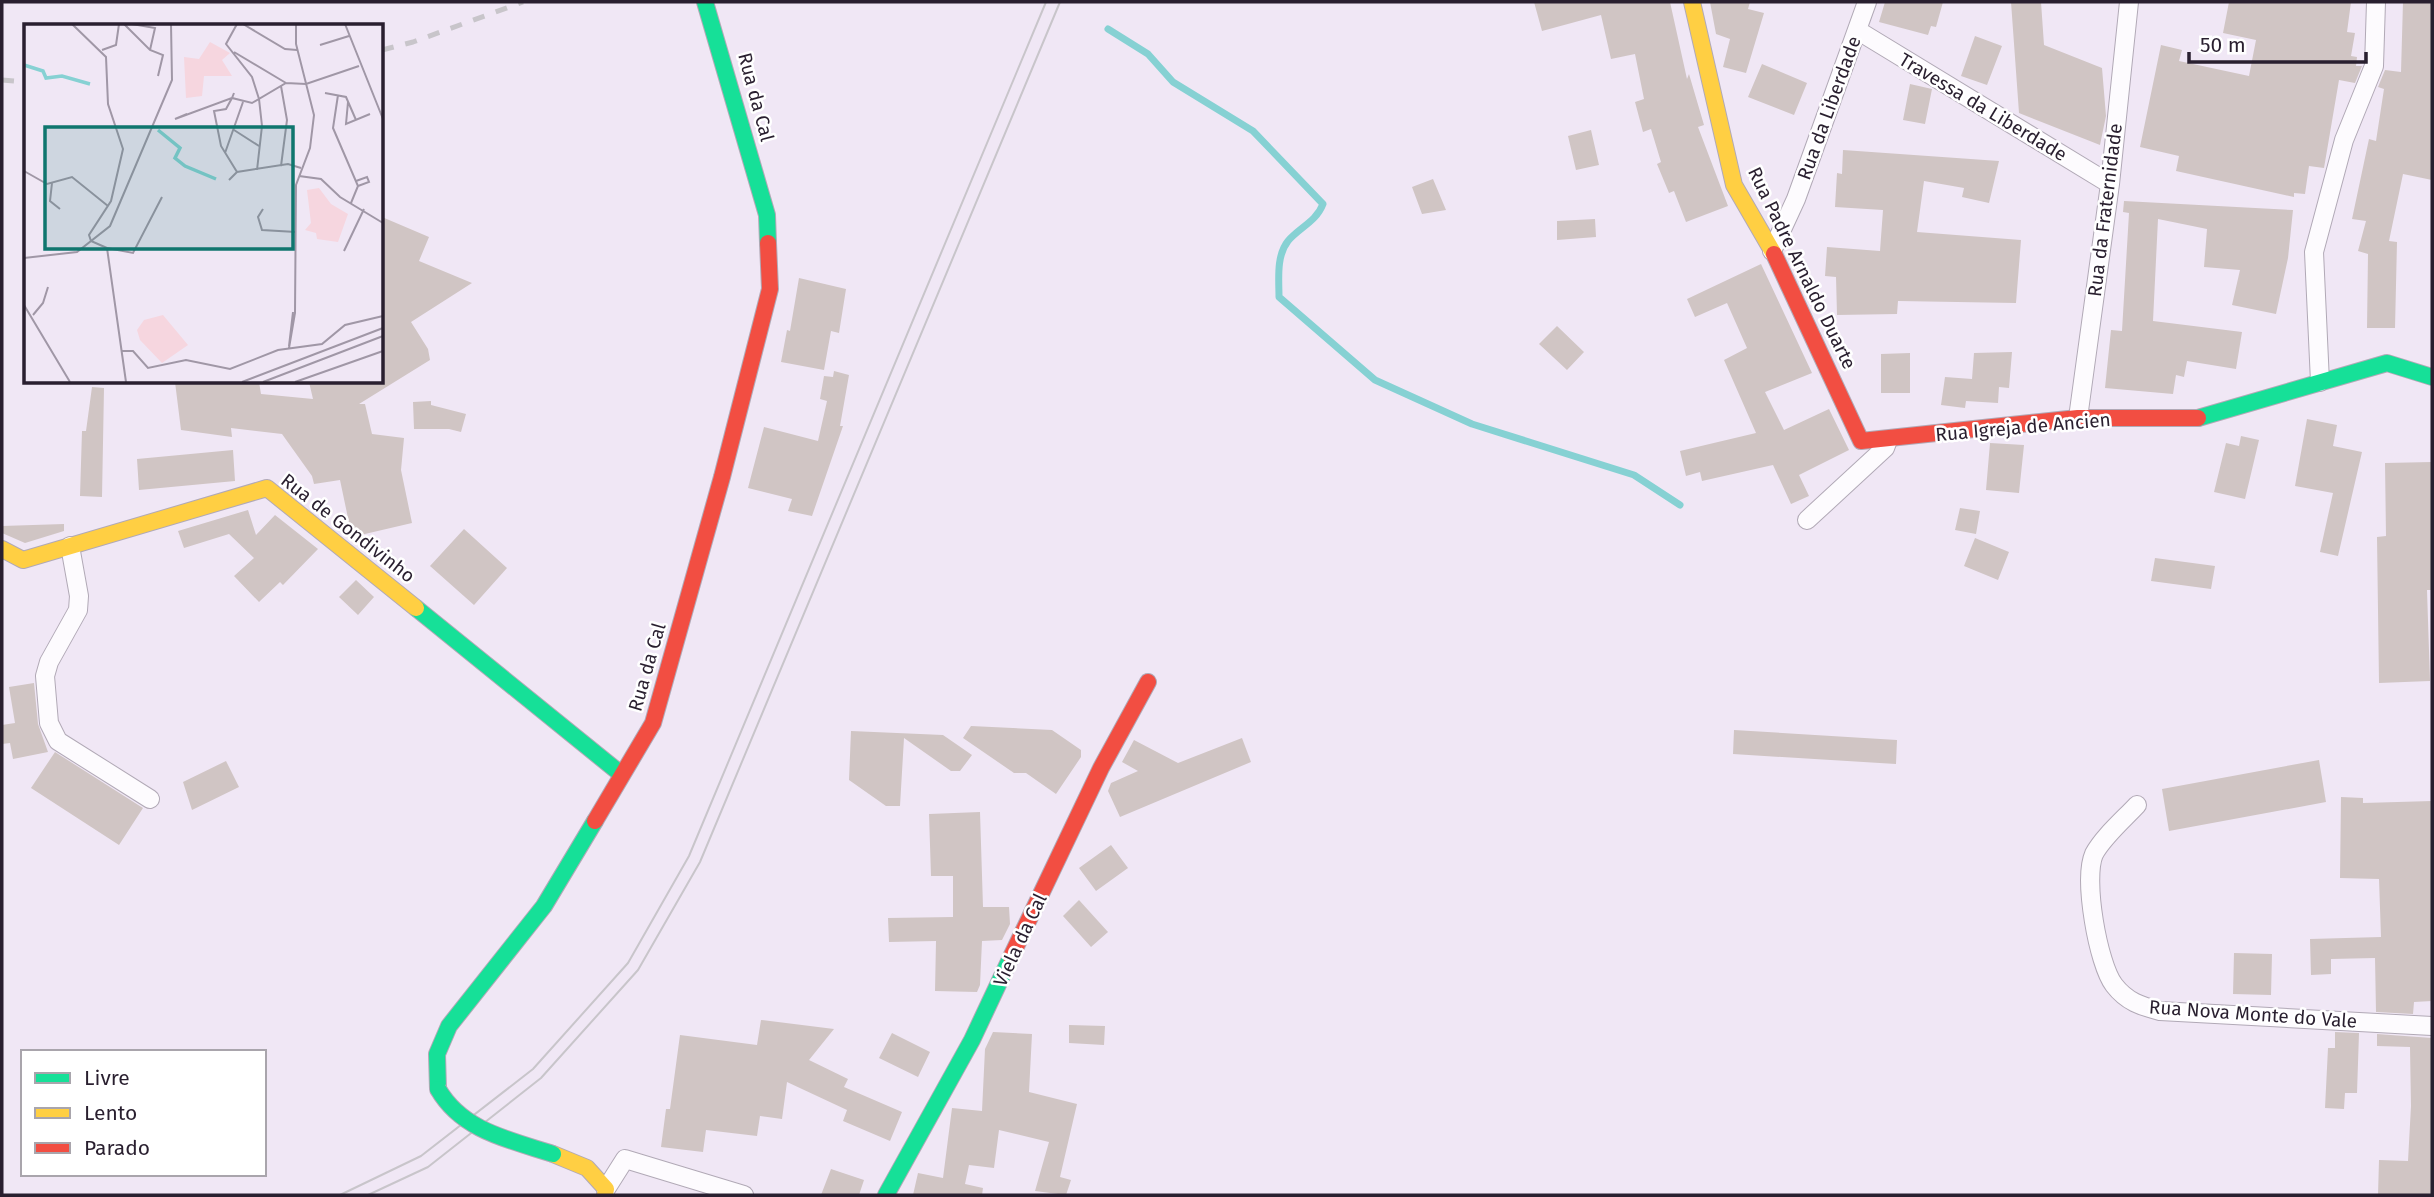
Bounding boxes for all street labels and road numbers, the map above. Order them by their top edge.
street label: Rua da Liberdade [1792,33,1866,183]
street label: Travessa da Liberdade [1895,48,2071,166]
street label: Rua da Cal [733,50,779,144]
street label: Rua da Fraternidade [2083,122,2127,298]
street label: Rua Padre Arnaldo Duarte [1743,163,1861,373]
street label: Rua Igreja de Ancien [1934,408,2112,446]
street label: Rua de Gondivinho [276,469,420,587]
street label: Rua da Cal [623,620,671,714]
street label: Viela da Cal [988,889,1052,990]
street label: Rua Nova Monte do Vale [2148,995,2358,1033]

